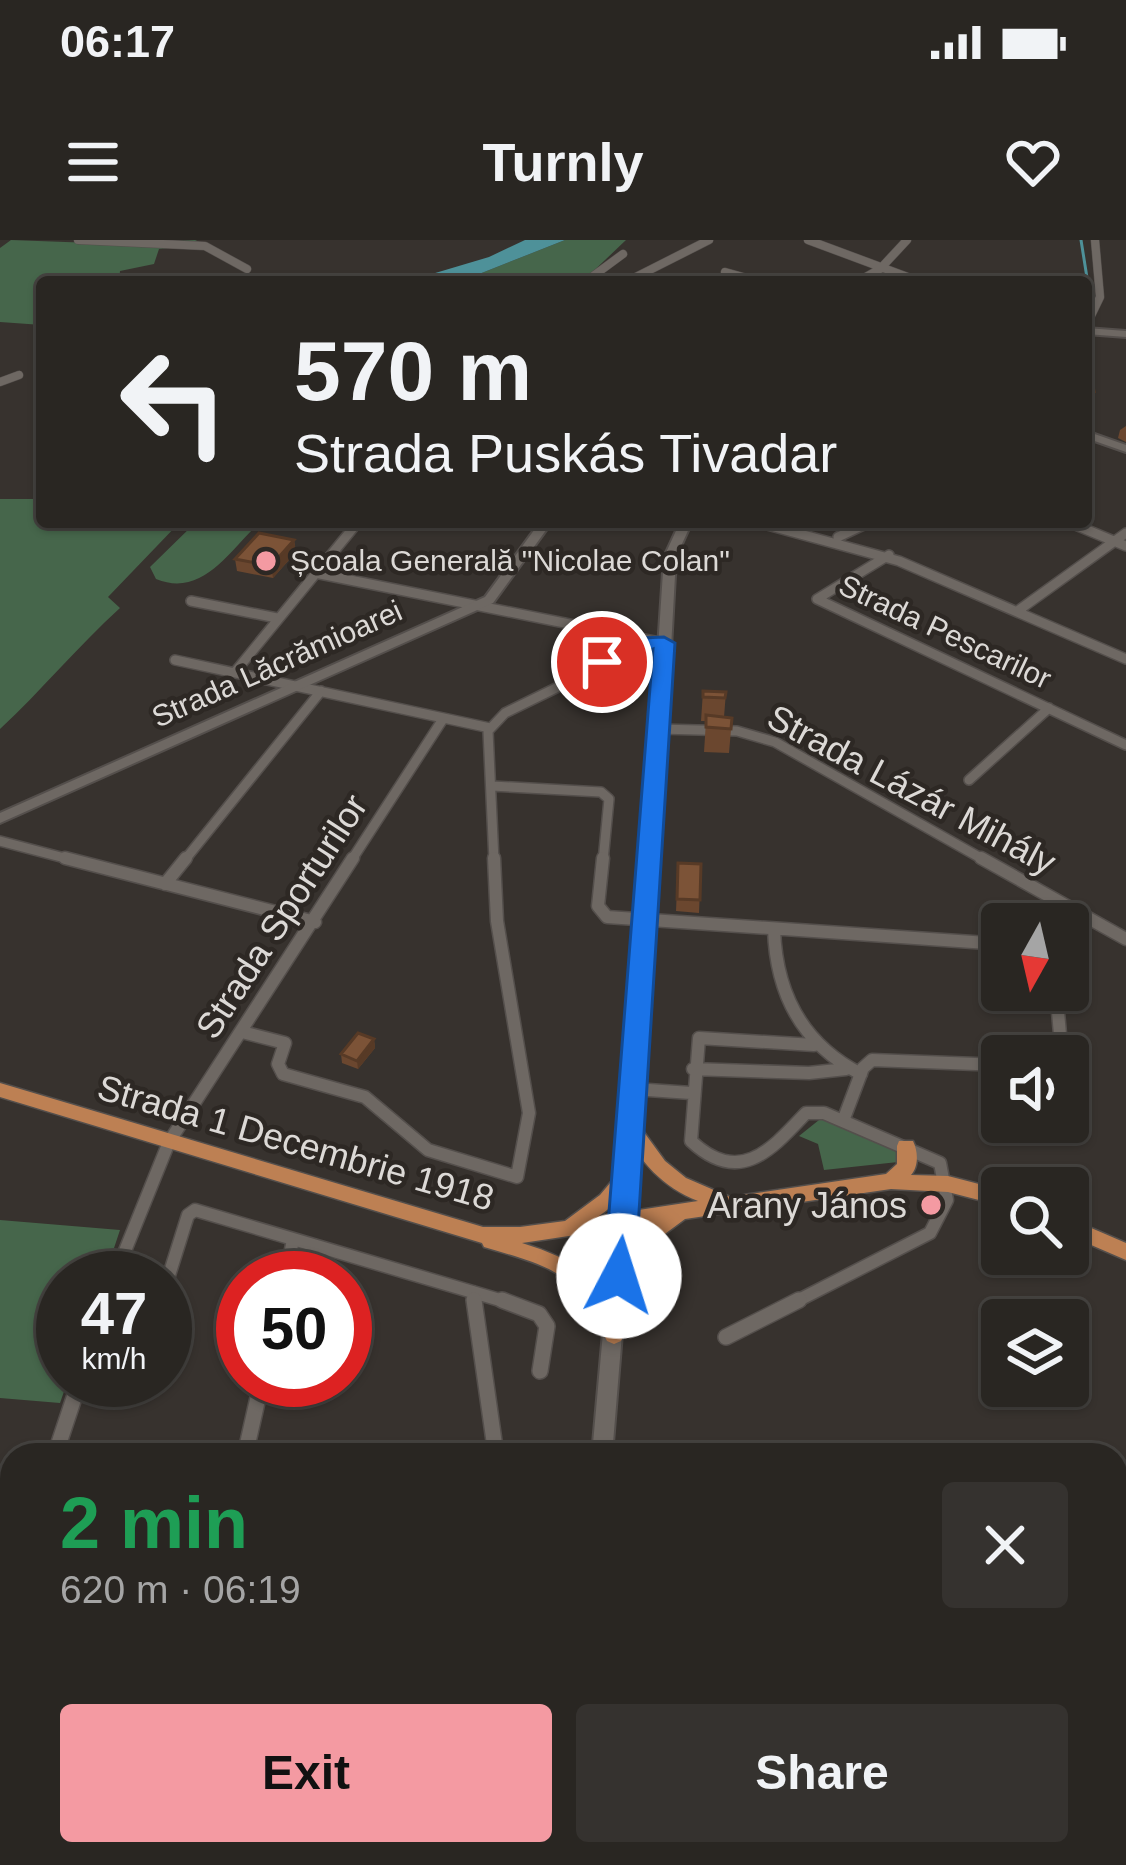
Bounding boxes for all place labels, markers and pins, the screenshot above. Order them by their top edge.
place label: Școala Generală "Nicolae Colan" [290,544,730,577]
marker: Școala Generală "Nicolae Colan" [253,548,279,574]
pin [551,611,653,713]
place label: Arany János [707,1185,907,1226]
marker: Arany János [918,1192,944,1218]

